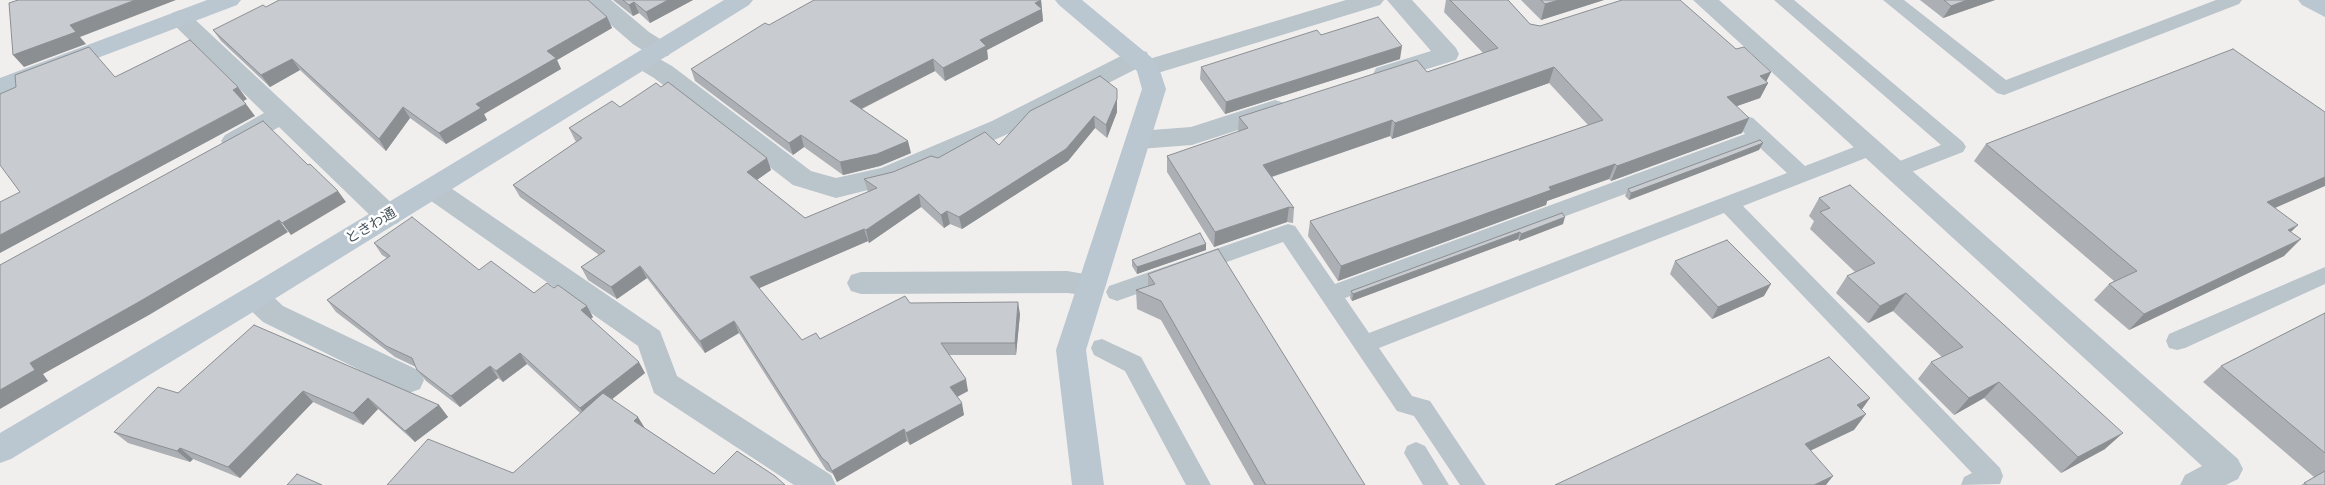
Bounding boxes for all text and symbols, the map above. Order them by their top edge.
street label: ときわ通 [343,204,399,248]

